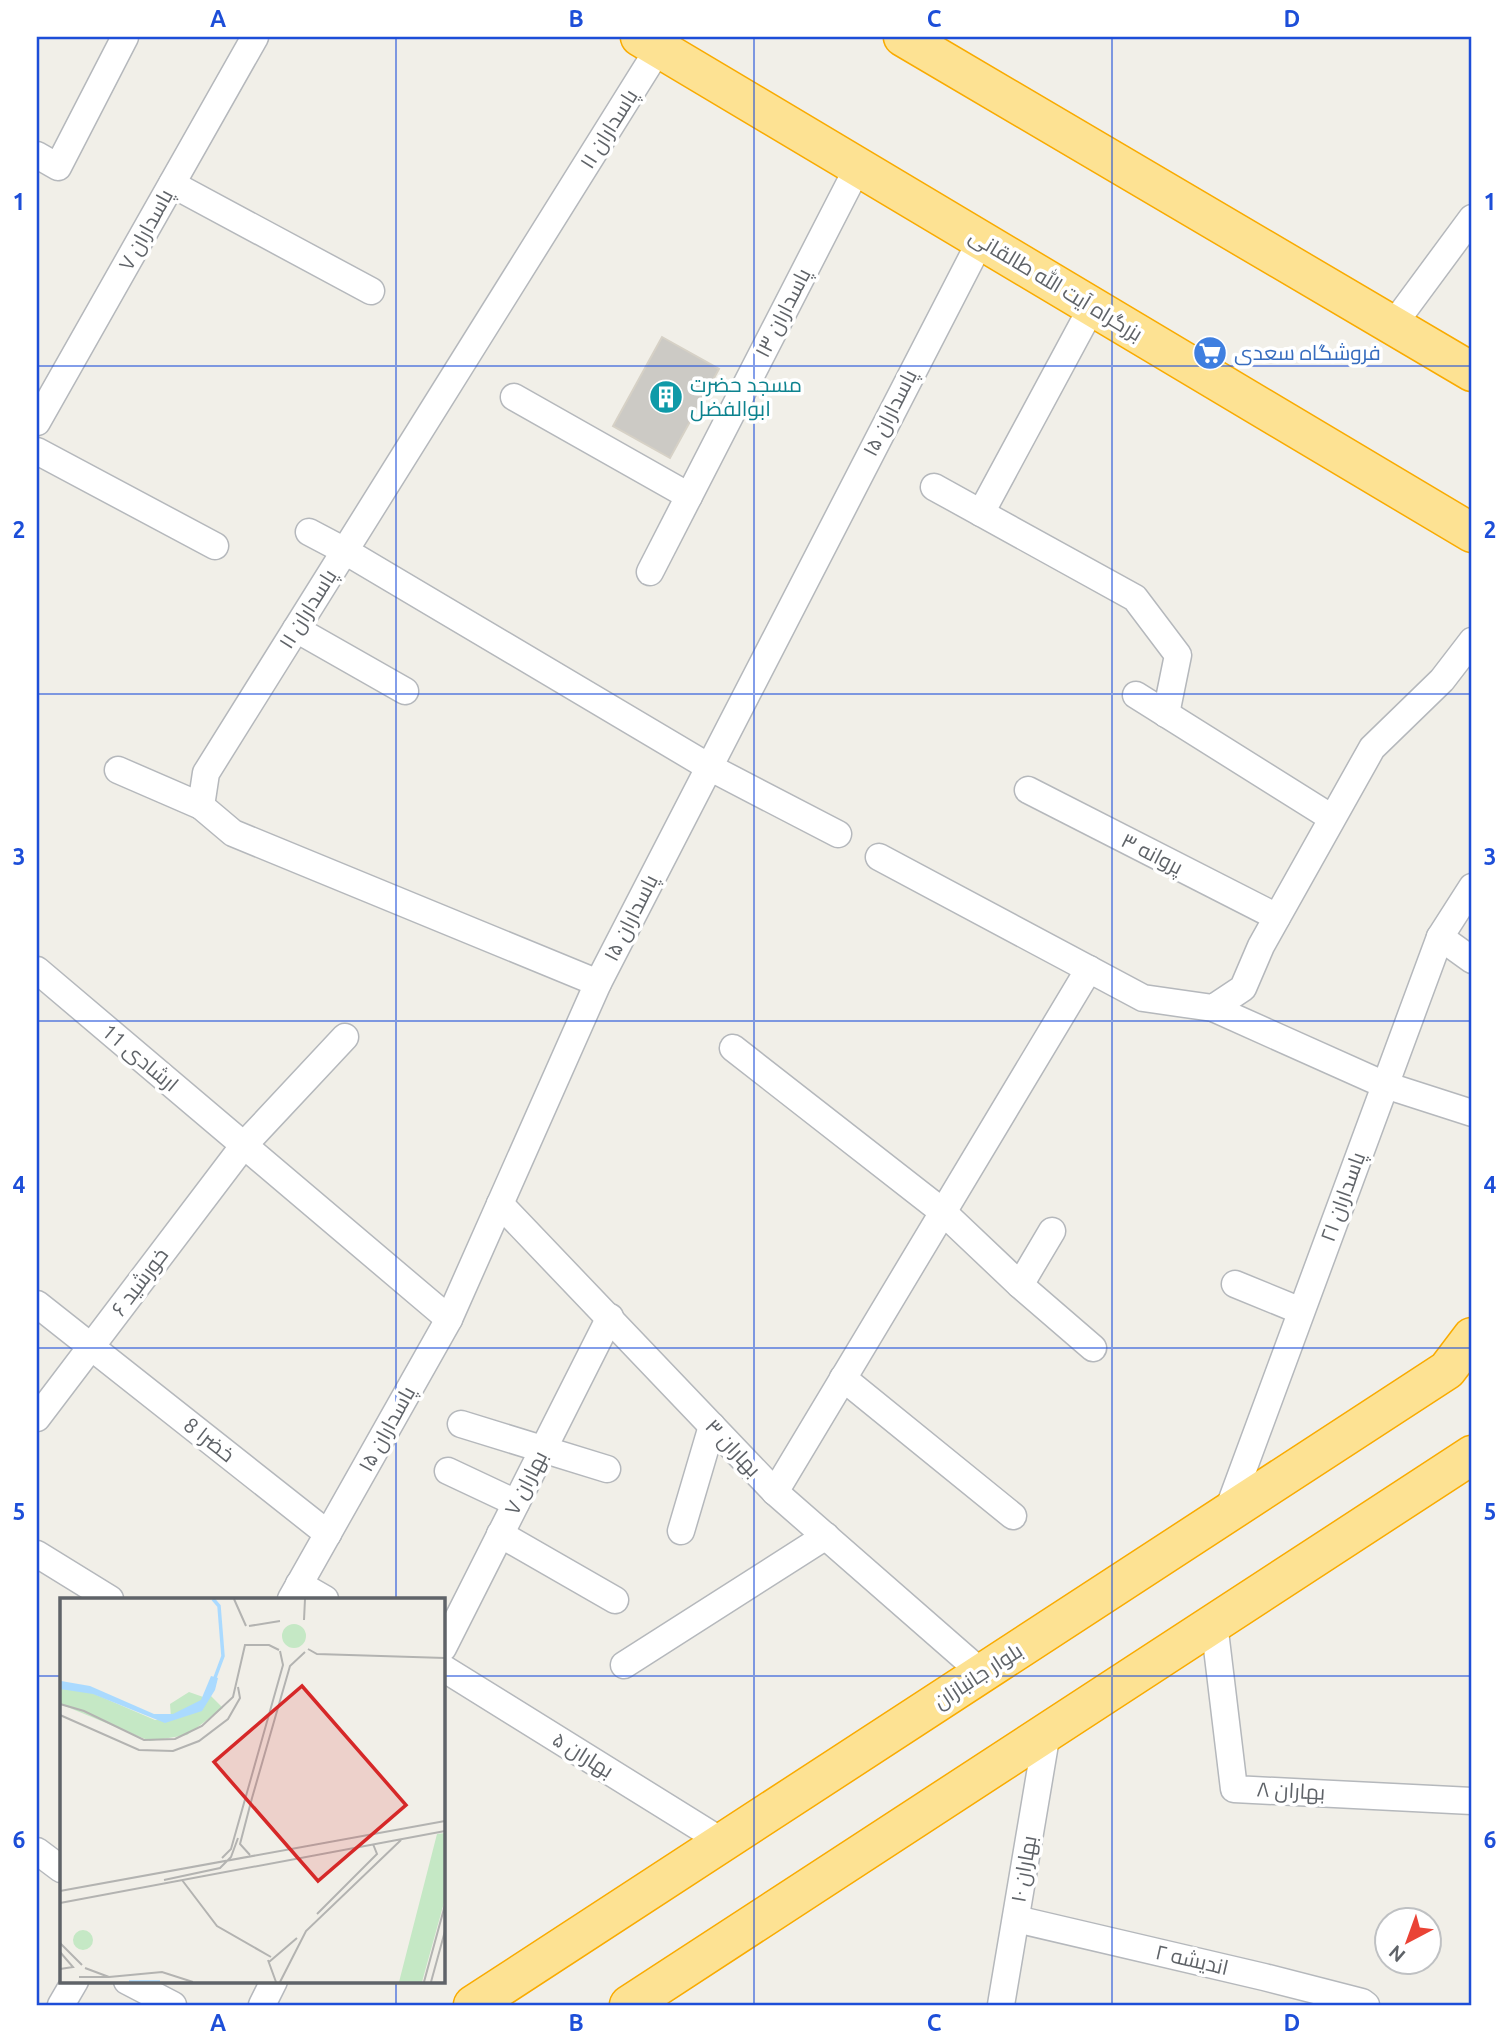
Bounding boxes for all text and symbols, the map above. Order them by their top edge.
text: A [210,6,226,31]
text: B [568,6,584,31]
text: C [927,6,942,31]
text: D [1284,6,1300,31]
street label: پاسداران ١١ [574,84,645,174]
street label: پاسداران ۷ [113,184,180,276]
text: 1 [13,189,25,214]
text: 1 [1484,189,1496,214]
street label: بزرگراه آیت الله طالقانی [965,222,1148,347]
street label: پاسداران ۱۳ [749,264,818,362]
supermarket icon: فروشگاه سعدی [1191,334,1229,372]
place label: فروشگاه سعدی [1234,340,1381,366]
street label: پاسداران ۱۵ [857,365,924,461]
place label: مسجد حضرت ابوالفضل [690,372,802,422]
building icon: مسجد حضرت ابوالفضل [647,378,685,416]
text: 2 [13,517,25,542]
text: 2 [1484,517,1496,542]
street label: پاسداران ١١ [273,564,344,654]
street label: پروانه ۳ [1116,827,1188,882]
text: 3 [13,844,25,869]
text: 3 [1484,844,1496,869]
street label: پاسداران ۱۵ [598,870,665,966]
street label: ارشادی 11 [96,1018,184,1098]
street label: پاسداران ۲۱ [1315,1148,1372,1246]
text: 4 [13,1172,26,1197]
text: 4 [1484,1172,1497,1197]
street label: خورشید ۶ [106,1243,173,1321]
street label: پاسداران ۱۵ [353,1381,422,1477]
street label: خضرا 8 [179,1412,240,1467]
street label: بهاران ۳ [700,1414,766,1482]
street label: بهاران ۷ [499,1446,553,1520]
text: 5 [13,1499,25,1524]
text: 5 [1484,1499,1496,1524]
inset map [60,1598,444,1982]
street label: بلوار جانبازان [928,1638,1028,1714]
street label: بهاران ۵ [548,1726,618,1784]
street label: بهاران ۸ [1256,1776,1326,1806]
text: 6 [13,1827,26,1852]
text: 6 [1484,1827,1497,1852]
street label: بهاران ۱۰ [1005,1834,1043,1904]
north arrow [1372,1906,1442,1976]
street label: اندیشه ۲ [1153,1939,1231,1979]
text: N [1384,1941,1409,1967]
text: A [210,2010,226,2035]
text: B [568,2010,584,2035]
text: C [927,2010,942,2035]
text: D [1284,2010,1300,2035]

